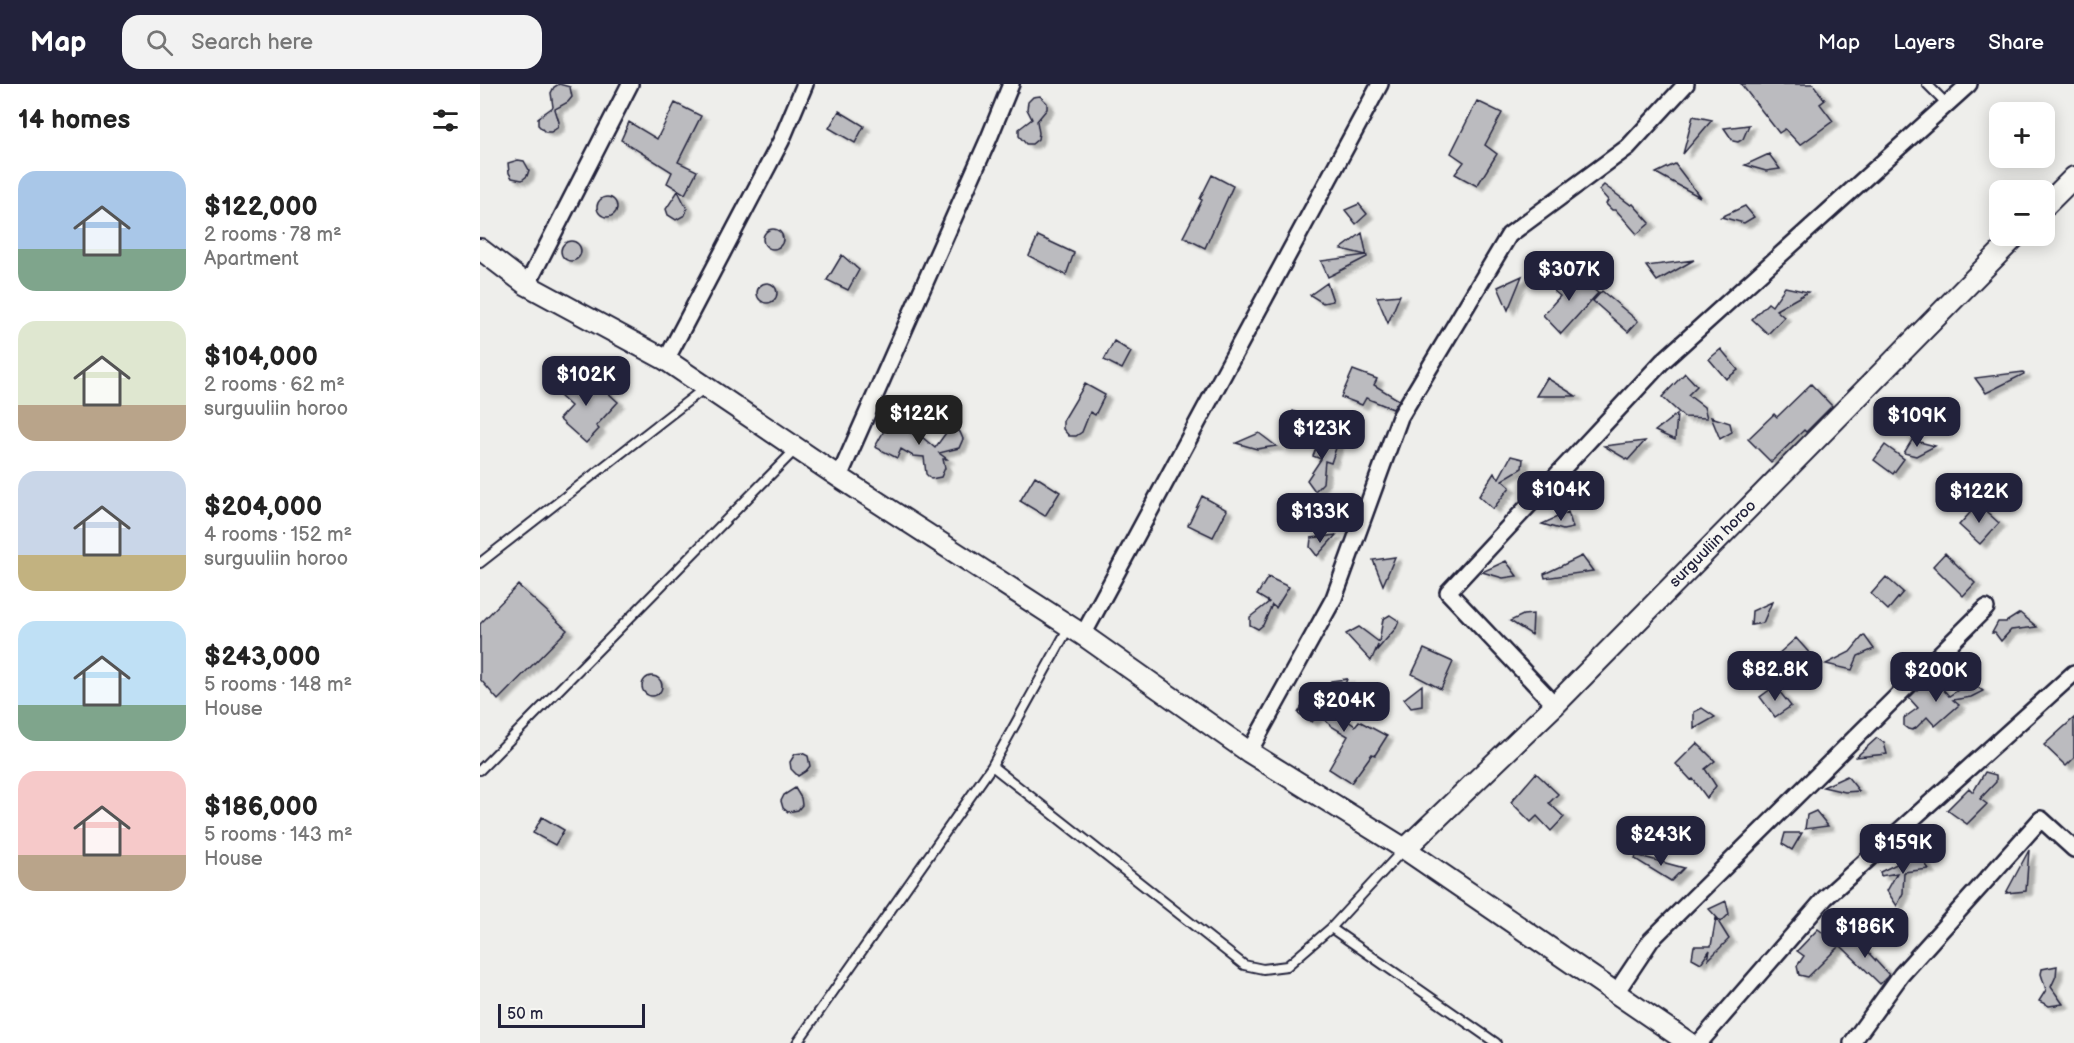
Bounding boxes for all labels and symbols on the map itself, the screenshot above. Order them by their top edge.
pin: $307K [1527,251,1611,302]
pin: $102K [544,356,628,407]
pin: $122K [877,395,961,446]
pin: $109K [1875,397,1959,448]
pin: $123K [1280,410,1364,461]
pin: $104K [1519,471,1603,522]
pin: $122K [1937,473,2021,524]
pin: $133K [1278,493,1362,544]
street label: surguuliin horoo [1666,497,1760,591]
pin: $82.8K [1726,651,1824,702]
pin: $200K [1894,652,1978,703]
pin: $204K [1302,682,1386,733]
pin: $243K [1619,816,1703,867]
pin: $159K [1861,824,1945,875]
pin: $186K [1823,908,1907,959]
scale bar [498,1001,645,1028]

